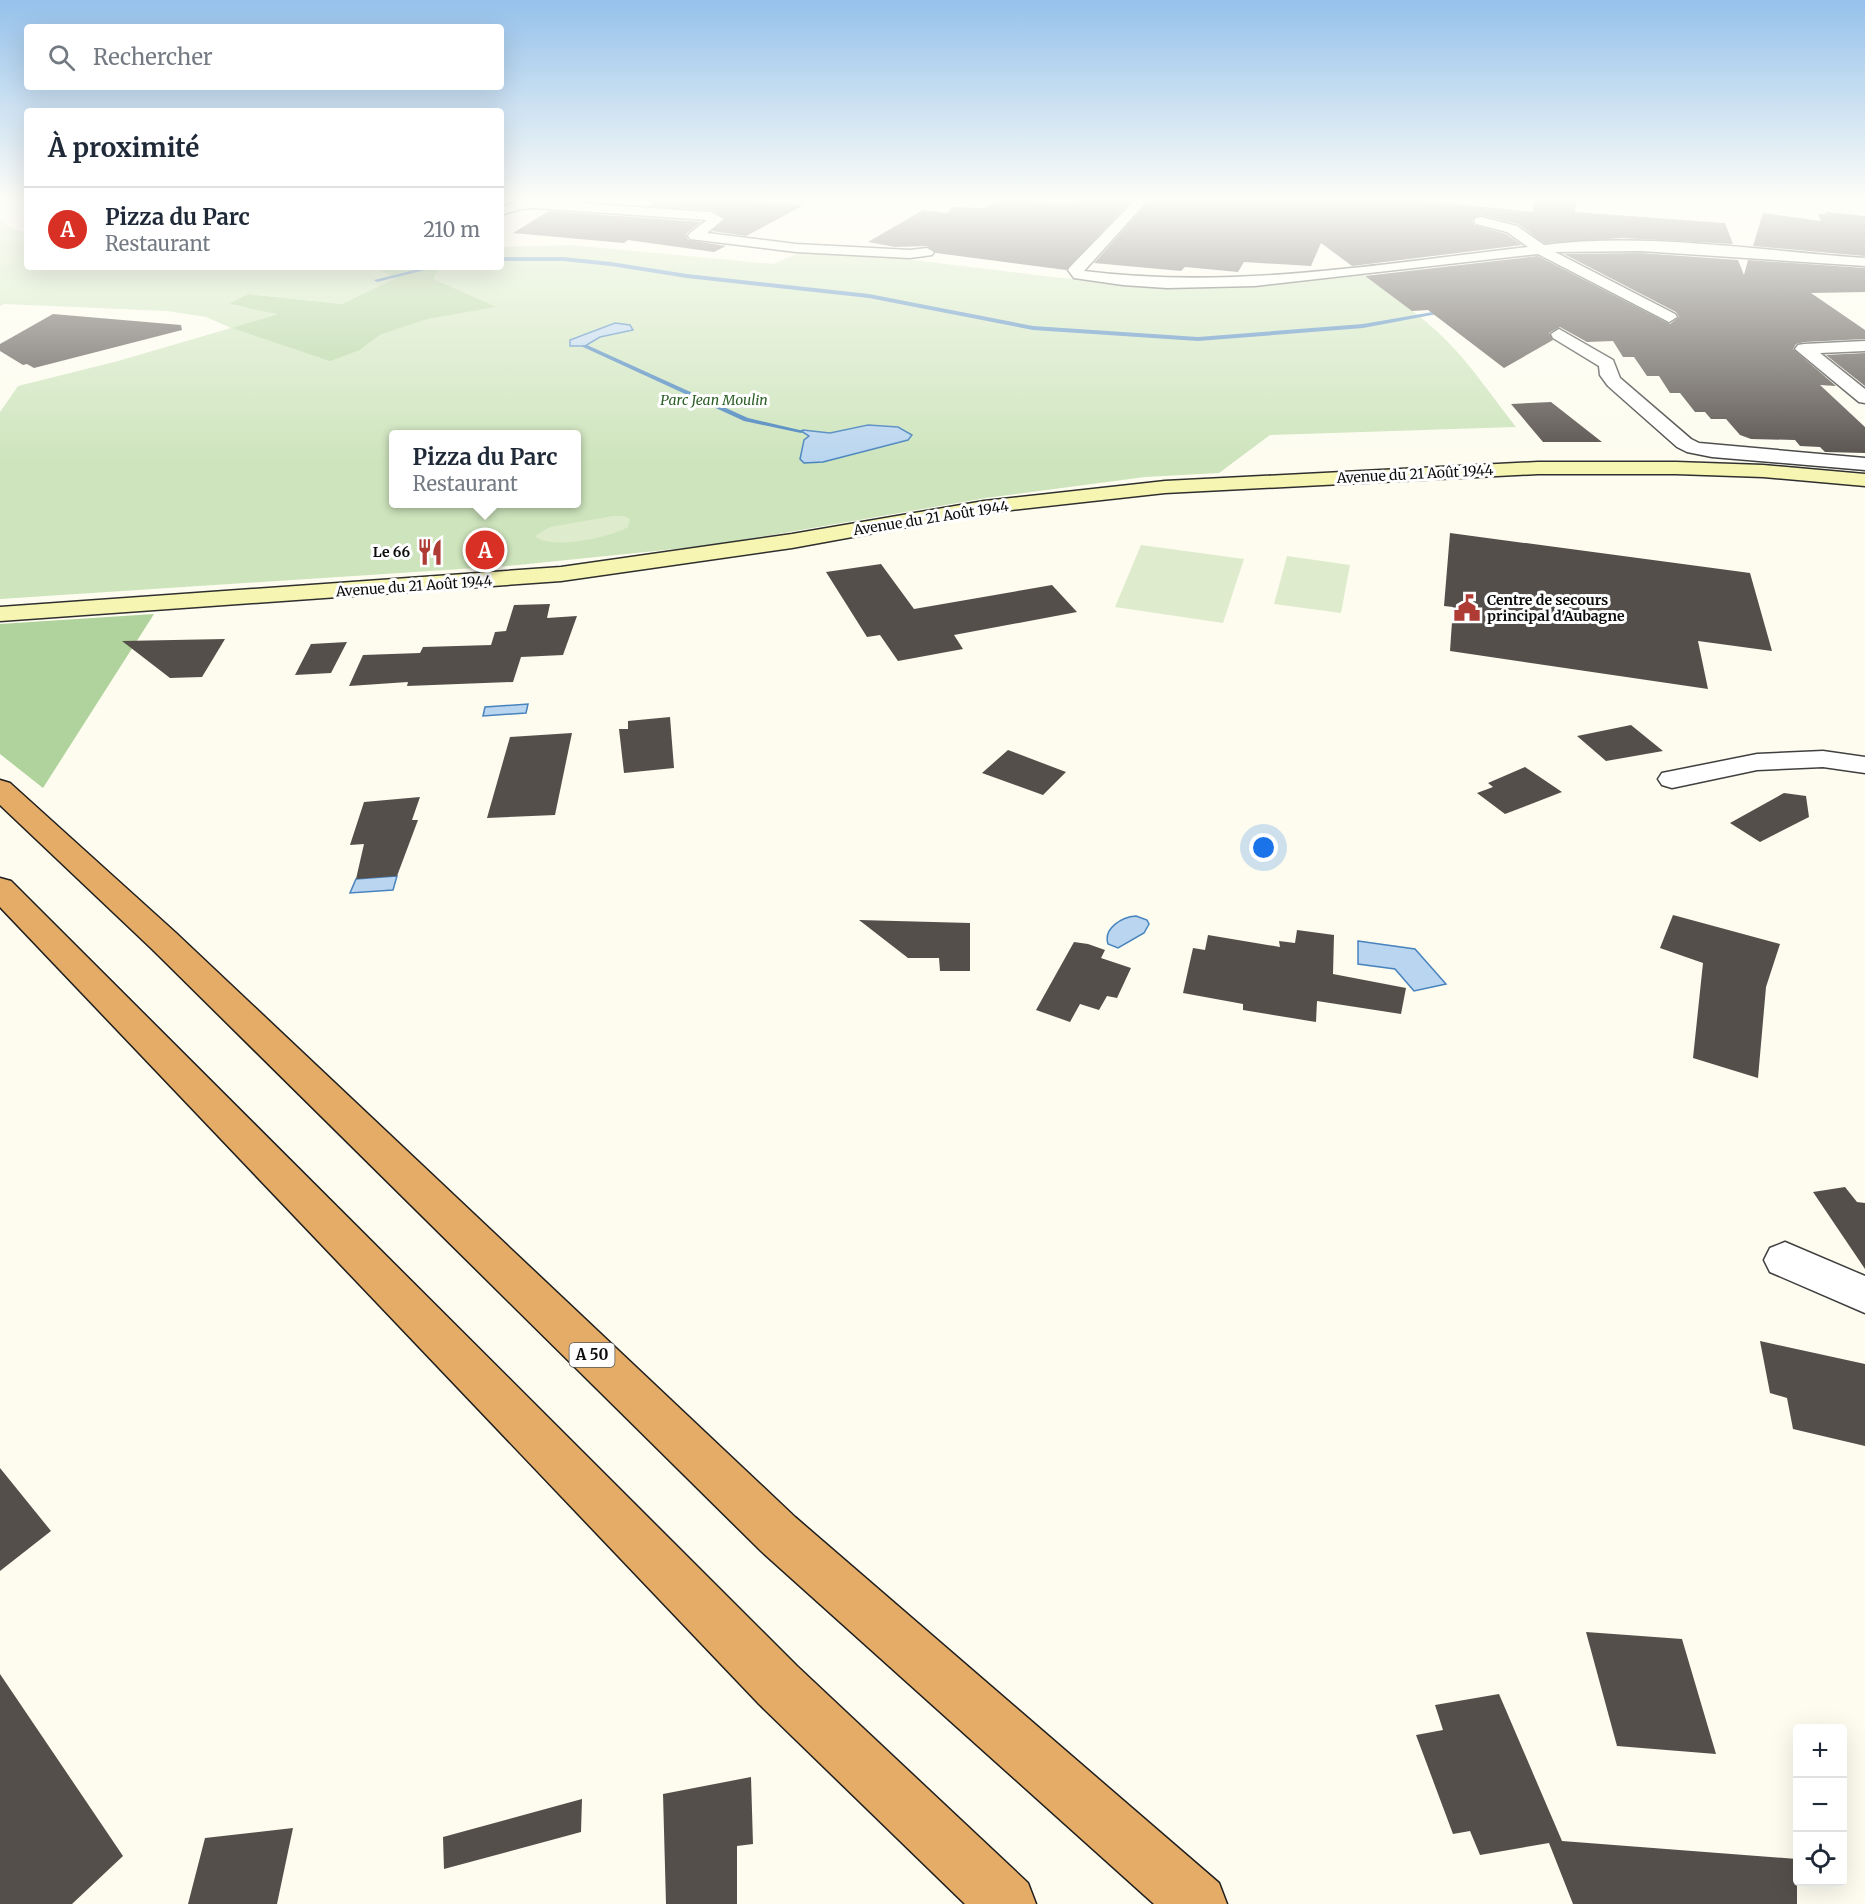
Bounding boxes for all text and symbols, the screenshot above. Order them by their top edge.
search box [24,24,504,90]
icon: search [45,41,78,74]
text: Rechercher [93,43,213,71]
text: À proximité [48,131,199,164]
text: Pizza du Parc [105,203,250,231]
text: A [60,217,75,242]
text: 210 m [423,217,480,242]
text: Restaurant [105,231,210,256]
park label: Parc Jean Moulin [660,391,768,409]
popup [389,430,581,508]
text: Pizza du Parc [413,443,557,471]
street label: Avenue du 21 Août 1944 [1335,461,1494,487]
text: Restaurant [413,471,518,496]
street label: Avenue du 21 Août 1944 [851,497,1010,539]
pin: A [466,528,504,572]
restaurant icon: Le 66 [415,537,445,567]
place label: Le 66 [373,543,410,561]
street label: Avenue du 21 Août 1944 [334,572,493,601]
place label: Centre de secours principal d'Aubagne [1487,591,1625,625]
public building icon: Centre de secours principal d'Aubagne [1452,593,1482,623]
your location [1249,833,1278,862]
road number: A 50 [570,1343,614,1367]
map controls [1793,1724,1847,1886]
button: + [1793,1724,1847,1778]
button: − [1793,1778,1847,1832]
button: locate [1793,1832,1847,1886]

